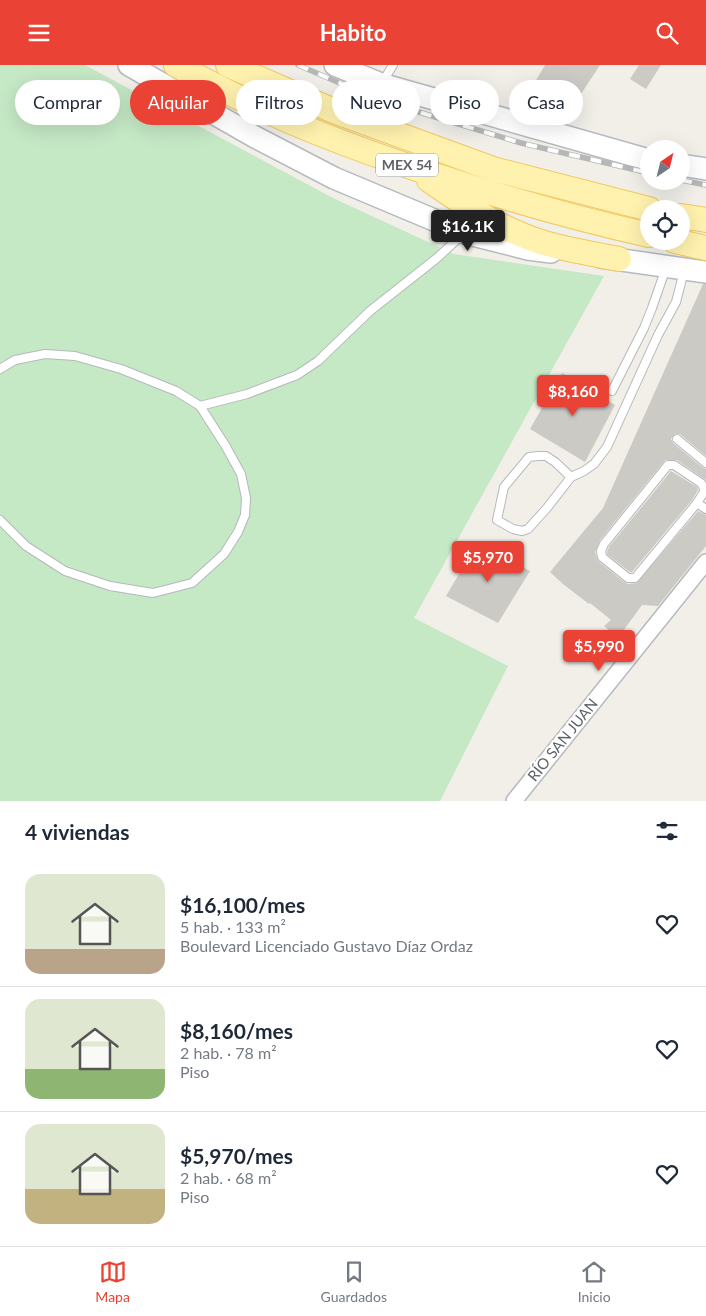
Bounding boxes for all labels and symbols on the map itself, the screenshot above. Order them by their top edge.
north arrow [640,140,690,190]
road number: MEX 54 [376,153,438,177]
pin: $16.1K [427,209,509,252]
pin: $8,160 [532,375,614,417]
pin: $5,970 [447,541,529,583]
pin: $5,990 [558,629,640,672]
street label: RÍO SAN JUAN [523,694,601,784]

